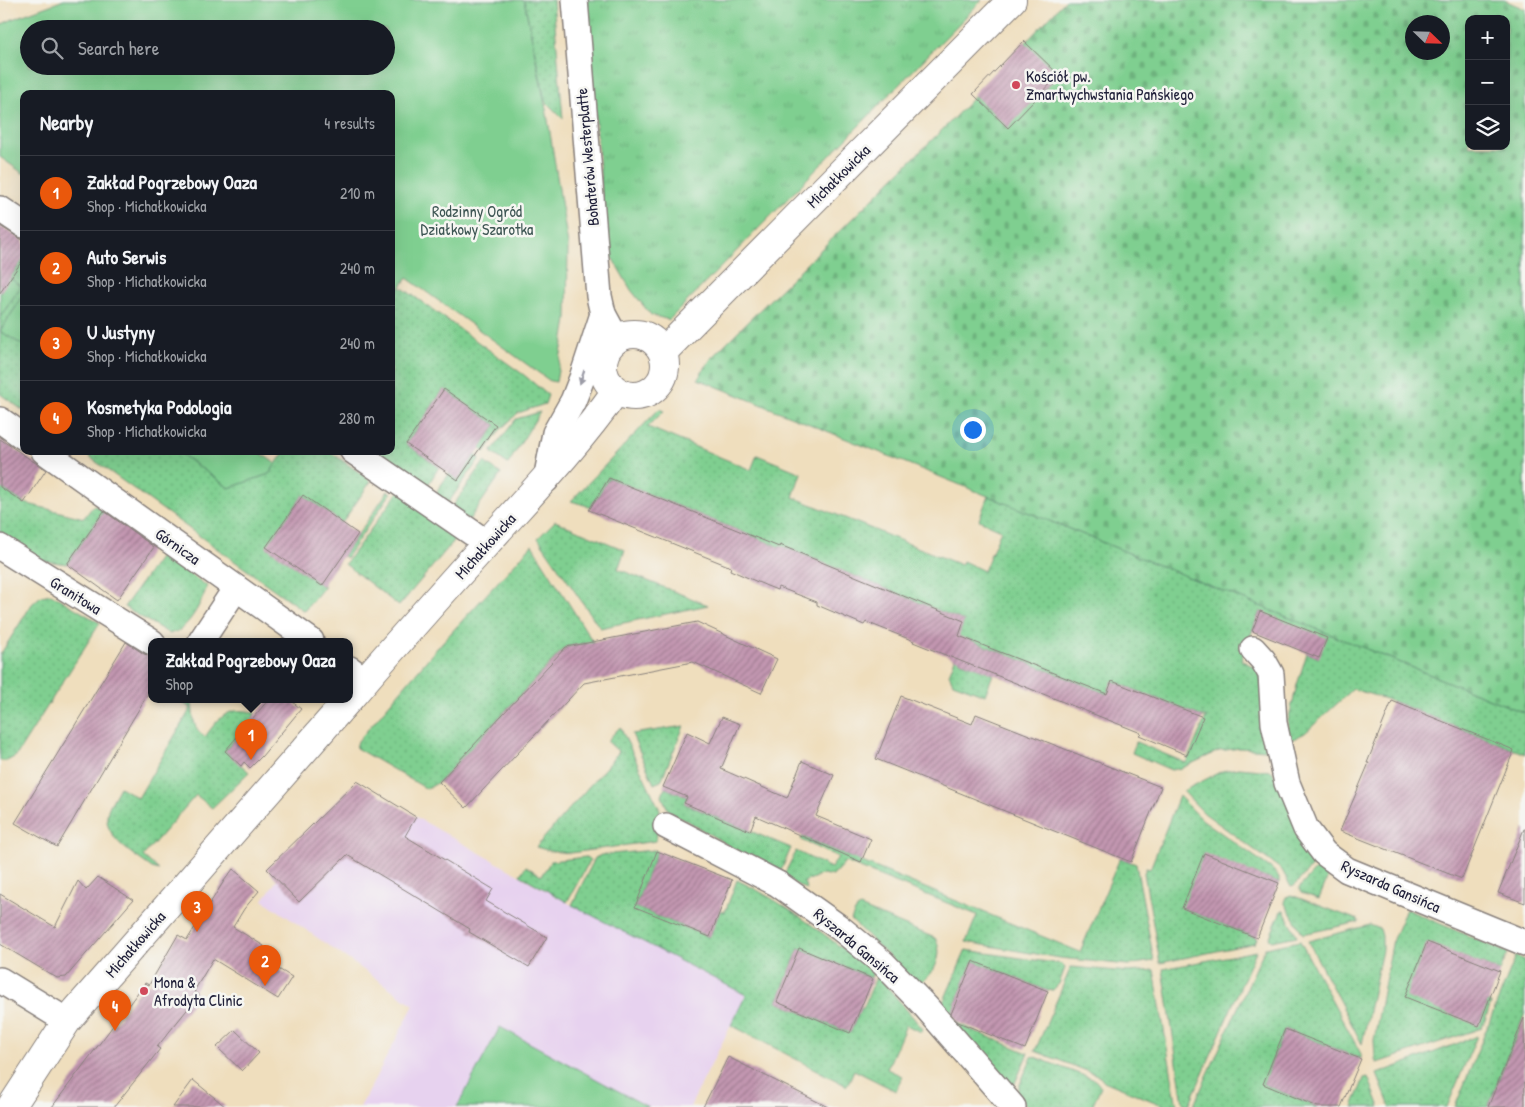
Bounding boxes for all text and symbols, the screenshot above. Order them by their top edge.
north arrow [1405,15,1450,60]
map controls [1465,15,1510,150]
button: + [1465,15,1510,60]
search box [20,20,395,75]
icon: search [38,34,66,62]
text: Search here [78,35,159,61]
button: − [1465,60,1510,105]
place label: Kościół pw. Zmartwychwstania Pańskiego [1026,65,1194,105]
marker: Kościół pw. Zmartwychwstania Pańskiego [1010,79,1022,91]
street label: Bohaterów Westerplatte [570,87,604,227]
button: layers [1465,105,1510,150]
text: Nearby [40,108,93,137]
text: 4 results [324,112,375,134]
street label: Michałkowicka [801,139,875,213]
text: Zakład Pogrzebowy Oaza [87,169,257,195]
text: 1 [53,182,59,204]
text: 210 m [340,182,375,204]
text: Shop · Michałkowicka [87,195,207,217]
park label: Rodzinny Ogród Działkowy Szarotka [421,200,533,240]
text: Auto Serwis [87,244,166,270]
text: 2 [52,257,60,279]
text: 240 m [340,257,375,279]
text: Shop · Michałkowicka [87,270,207,292]
text: U Justyny [87,319,155,345]
text: 3 [52,332,60,354]
text: 240 m [340,332,375,354]
text: Shop · Michałkowicka [87,345,207,367]
one-way arrow [578,369,585,384]
text: Kosmetyka Podologia [87,394,231,420]
text: 4 [53,407,59,429]
text: 280 m [339,407,375,429]
your location [960,417,986,443]
text: Shop · Michałkowicka [87,420,207,442]
street label: Michałkowicka [450,508,520,584]
street label: Górnicza [151,523,205,569]
street label: Granitowa [46,571,106,619]
popup [148,638,353,703]
text: Zakład Pogrzebowy Oaza [166,647,335,673]
text: Shop [166,673,193,695]
pin: 1 [235,719,267,760]
street label: Ryszarda Gansińca [1338,854,1444,918]
pin: 3 [181,891,213,932]
street label: Ryszarda Gansińca [809,902,905,988]
street label: Michałkowicka [100,906,170,982]
pin: 2 [249,945,281,986]
place label: Mona & Afrodyta Clinic [154,971,243,1011]
marker: Mona & Afrodyta Clinic [138,985,150,997]
pin: 4 [99,990,131,1031]

